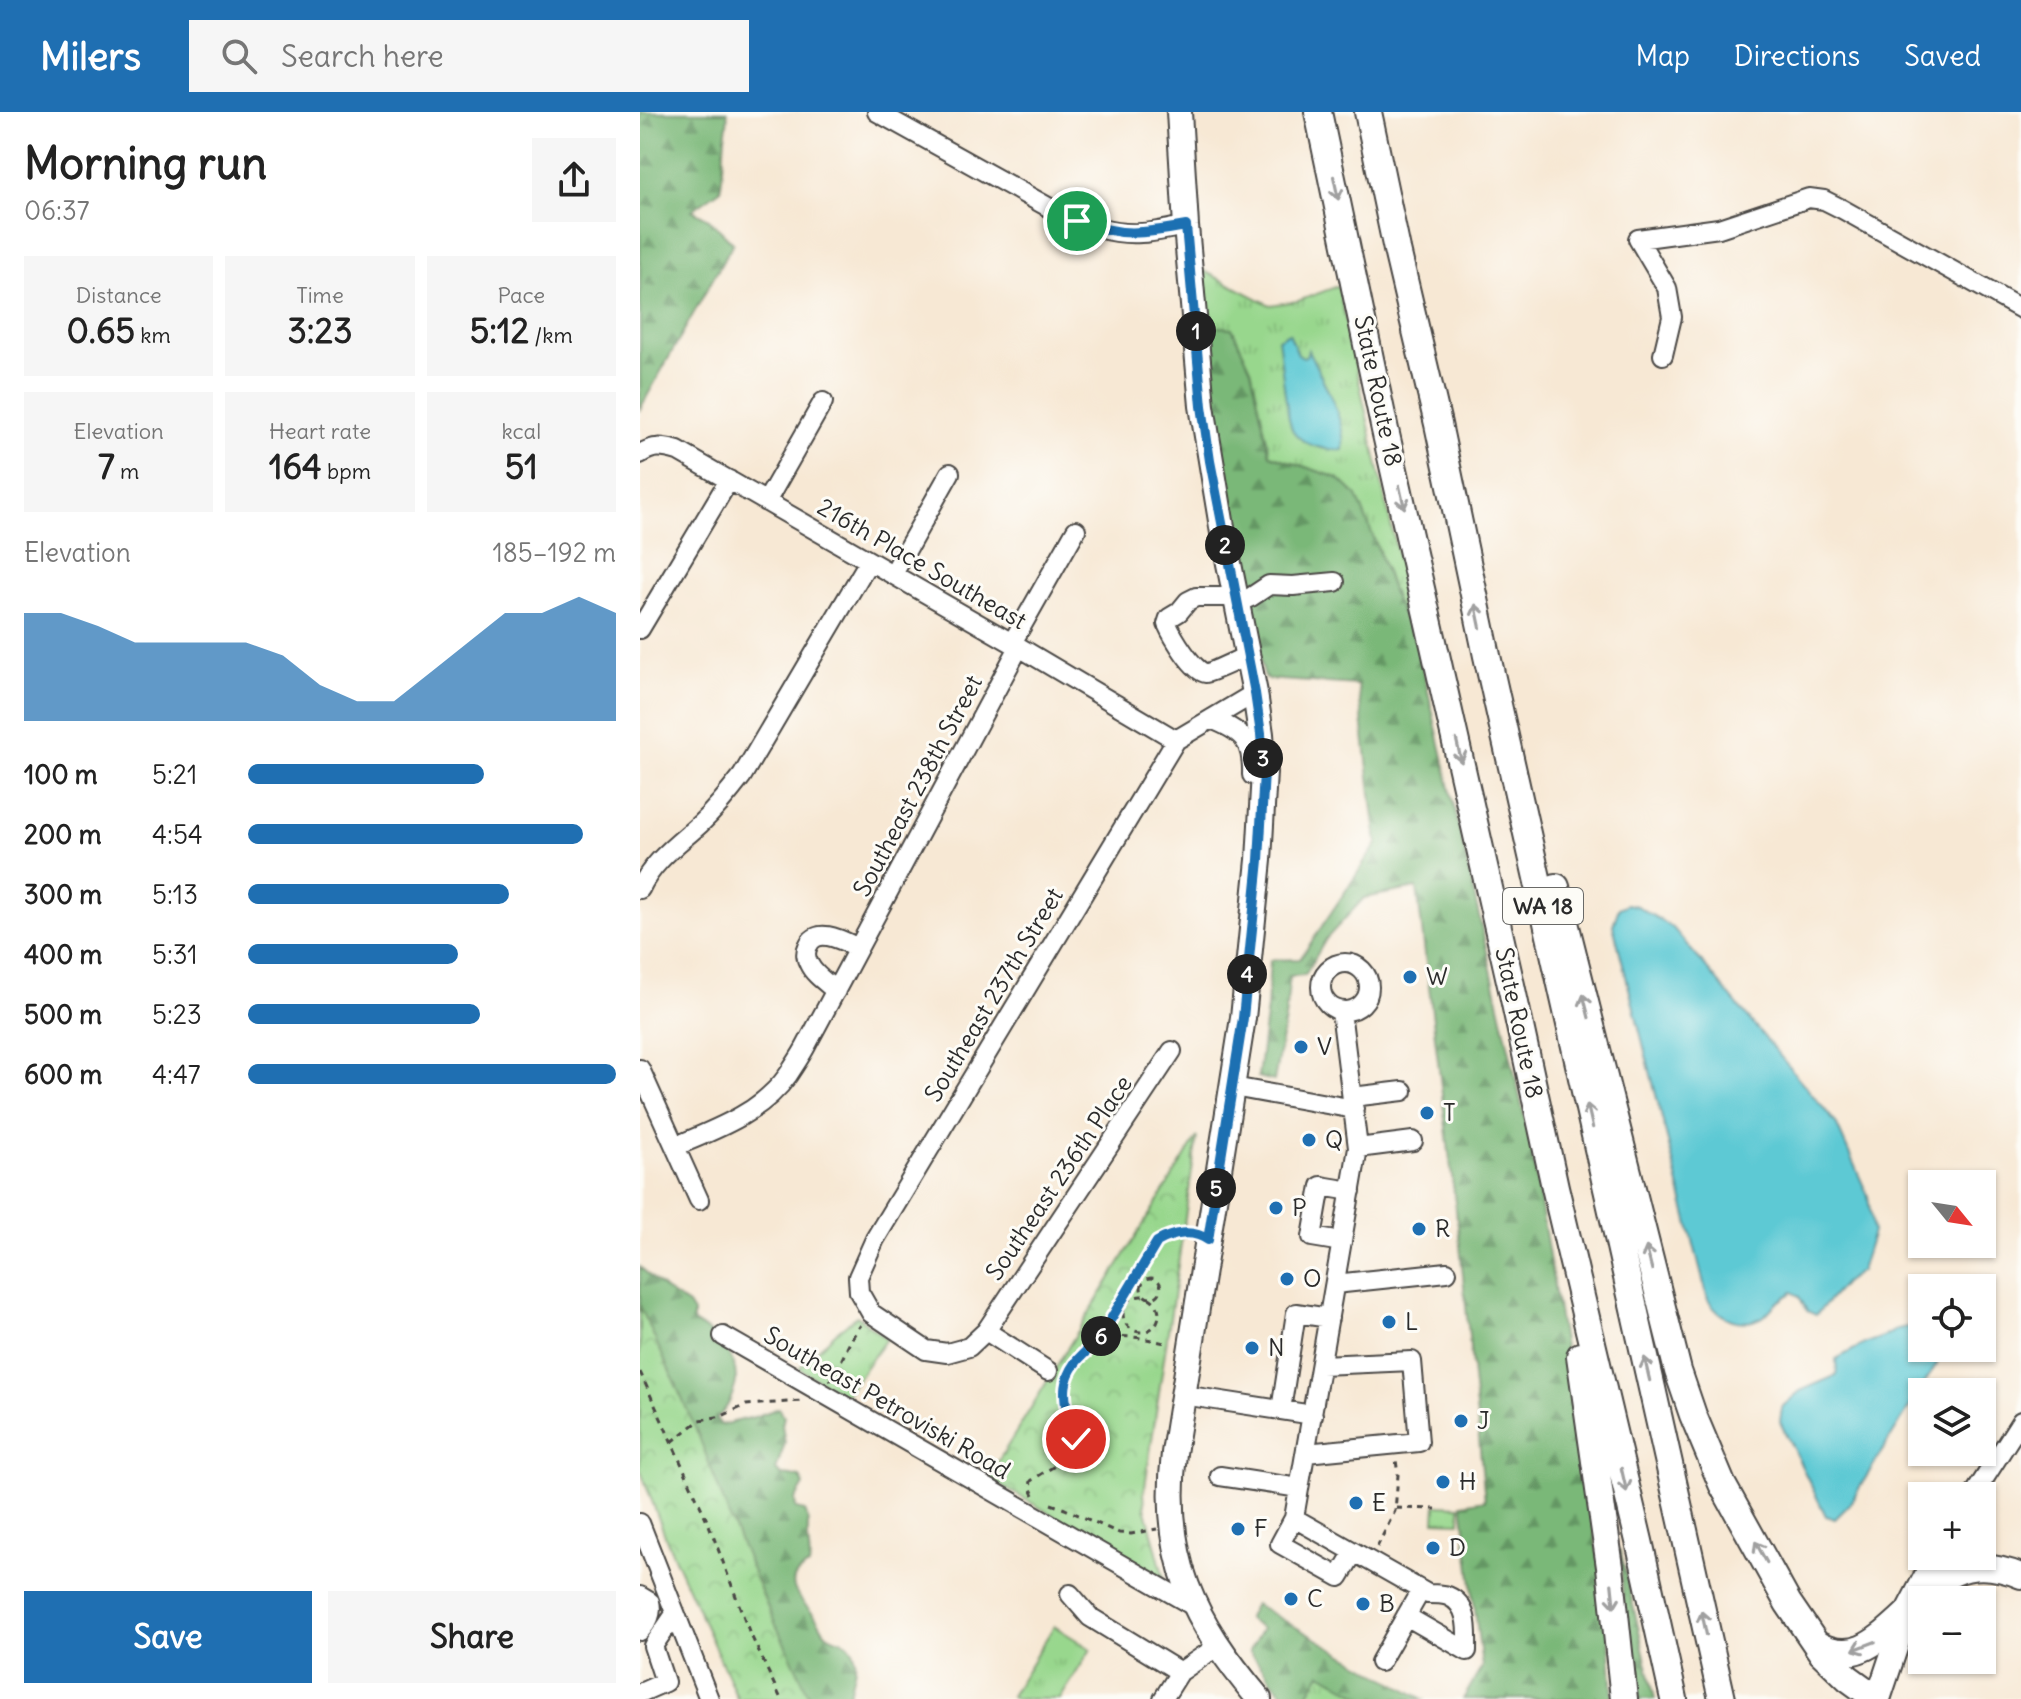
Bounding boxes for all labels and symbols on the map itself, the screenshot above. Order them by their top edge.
one-way arrow [1329,175,1344,200]
pin [1043,187,1111,255]
pin: 1 [1176,311,1216,351]
street label: State Route 18 [1348,313,1410,469]
one-way arrow [1395,484,1410,509]
street label: 216th Place Southeast [813,491,1032,635]
pin: 2 [1205,525,1245,565]
one-way arrow [1470,604,1485,629]
street label: Southeast 238th Street [846,670,988,901]
one-way arrow [1452,737,1467,763]
pin: 3 [1243,738,1283,778]
street label: Southeast 237th Street [917,882,1069,1107]
road number: WA 18 [1503,888,1583,924]
street label: State Route 18 [1489,945,1551,1101]
pin: 4 [1227,954,1267,994]
place label: W [1426,961,1448,991]
marker: W [1401,968,1419,986]
one-way arrow [1578,993,1593,1019]
place label: V [1317,1031,1332,1061]
marker: V [1292,1038,1310,1056]
street label: Southeast 236th Place [978,1069,1138,1286]
place label: T [1443,1097,1456,1127]
one-way arrow [1582,1103,1597,1129]
marker: T [1418,1104,1436,1122]
place label: Q [1325,1124,1343,1154]
marker: Q [1300,1131,1318,1149]
pin: 5 [1196,1168,1236,1208]
north arrow [1908,1170,1996,1258]
place label: P [1292,1192,1306,1222]
marker: P [1267,1199,1285,1217]
place label: R [1435,1213,1450,1243]
marker: R [1410,1220,1428,1238]
one-way arrow [1641,1246,1656,1271]
place label: O [1303,1263,1322,1293]
marker: O [1278,1270,1296,1288]
place label: L [1405,1306,1418,1336]
marker: L [1380,1313,1398,1331]
pin: 6 [1081,1316,1121,1356]
street label: Southeast Petroviski Road [759,1319,1016,1485]
place label: N [1268,1332,1285,1362]
marker: N [1243,1339,1261,1357]
one-way arrow [1639,1357,1654,1383]
pin [1042,1405,1110,1473]
place label: J [1477,1405,1490,1435]
marker: J [1452,1412,1470,1430]
place label: H [1459,1466,1476,1496]
one-way arrow [1618,1467,1633,1493]
marker: H [1434,1473,1452,1491]
place label: E [1372,1487,1386,1517]
marker: E [1347,1494,1365,1512]
place label: F [1254,1513,1268,1543]
marker: F [1229,1520,1247,1538]
place label: D [1449,1532,1466,1562]
marker: D [1424,1539,1442,1557]
one-way arrow [1752,1541,1768,1564]
place label: C [1307,1583,1323,1613]
one-way arrow [1606,1583,1621,1609]
place label: B [1379,1588,1395,1618]
marker: C [1282,1590,1300,1608]
marker: B [1354,1595,1372,1613]
one-way arrow [1696,1611,1711,1636]
one-way arrow [1852,1640,1877,1654]

